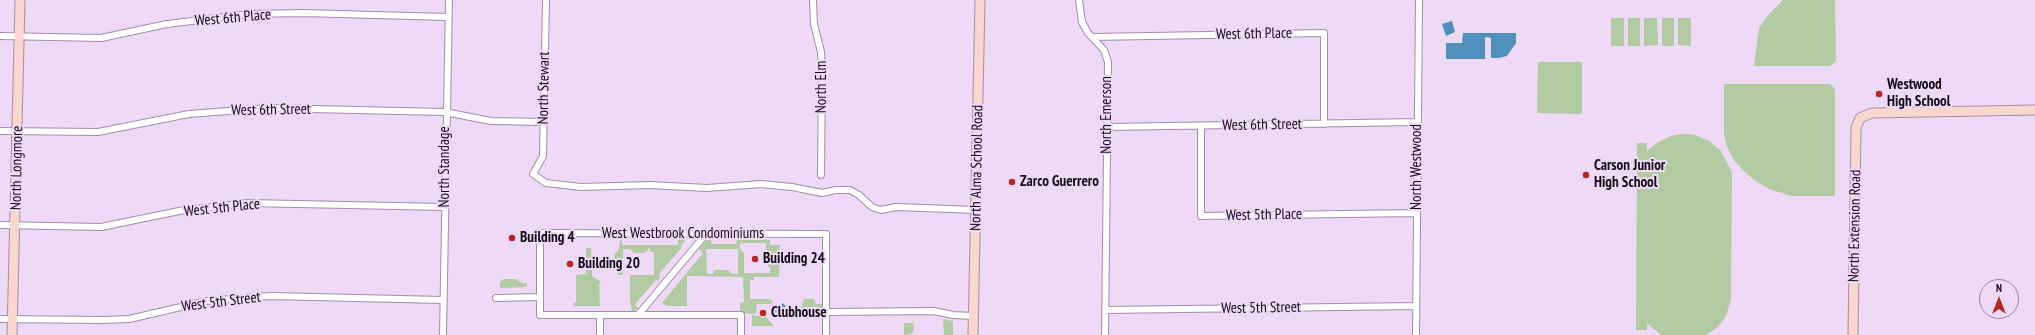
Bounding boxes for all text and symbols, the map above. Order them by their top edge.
street label: West 6th Place [194,6,272,30]
street label: West 6th Place [1216,24,1292,44]
street label: North Stewart [534,51,554,125]
street label: North Elm [813,61,831,113]
street label: North Emerson [1098,76,1116,154]
place label: Westwood High School [1887,76,1950,111]
marker: Westwood High School [1874,89,1884,99]
street label: West 6th Street [231,100,311,120]
street label: North Alma School Road [967,105,987,231]
street label: West 6th Street [1222,115,1302,135]
street label: North Westwood [1408,124,1426,210]
street label: North Longmore [7,126,27,210]
street label: North Standage [436,126,454,208]
place label: Carson Junior High School [1594,157,1665,192]
marker: Carson Junior High School [1581,170,1591,180]
street label: North Extension Road [1845,170,1865,282]
place label: Zarco Guerrero [1020,173,1099,191]
marker: Zarco Guerrero [1007,177,1017,187]
street label: West 5th Place [183,195,261,221]
street label: West 5th Place [1226,205,1302,225]
street label: West Westbrook Condominiums [602,225,764,243]
place label: Building 4 [520,229,575,247]
marker: Building 4 [507,233,517,243]
place label: Building 24 [763,250,825,268]
marker: Building 24 [750,254,760,264]
place label: Building 20 [578,255,640,273]
marker: Building 20 [565,259,575,269]
north arrow [1979,279,2019,319]
text: N [1996,281,2002,295]
street label: West 5th Street [180,288,262,316]
street label: West 5th Street [1221,298,1301,318]
place label: Clubhouse [771,304,827,322]
marker: Clubhouse [758,308,768,318]

